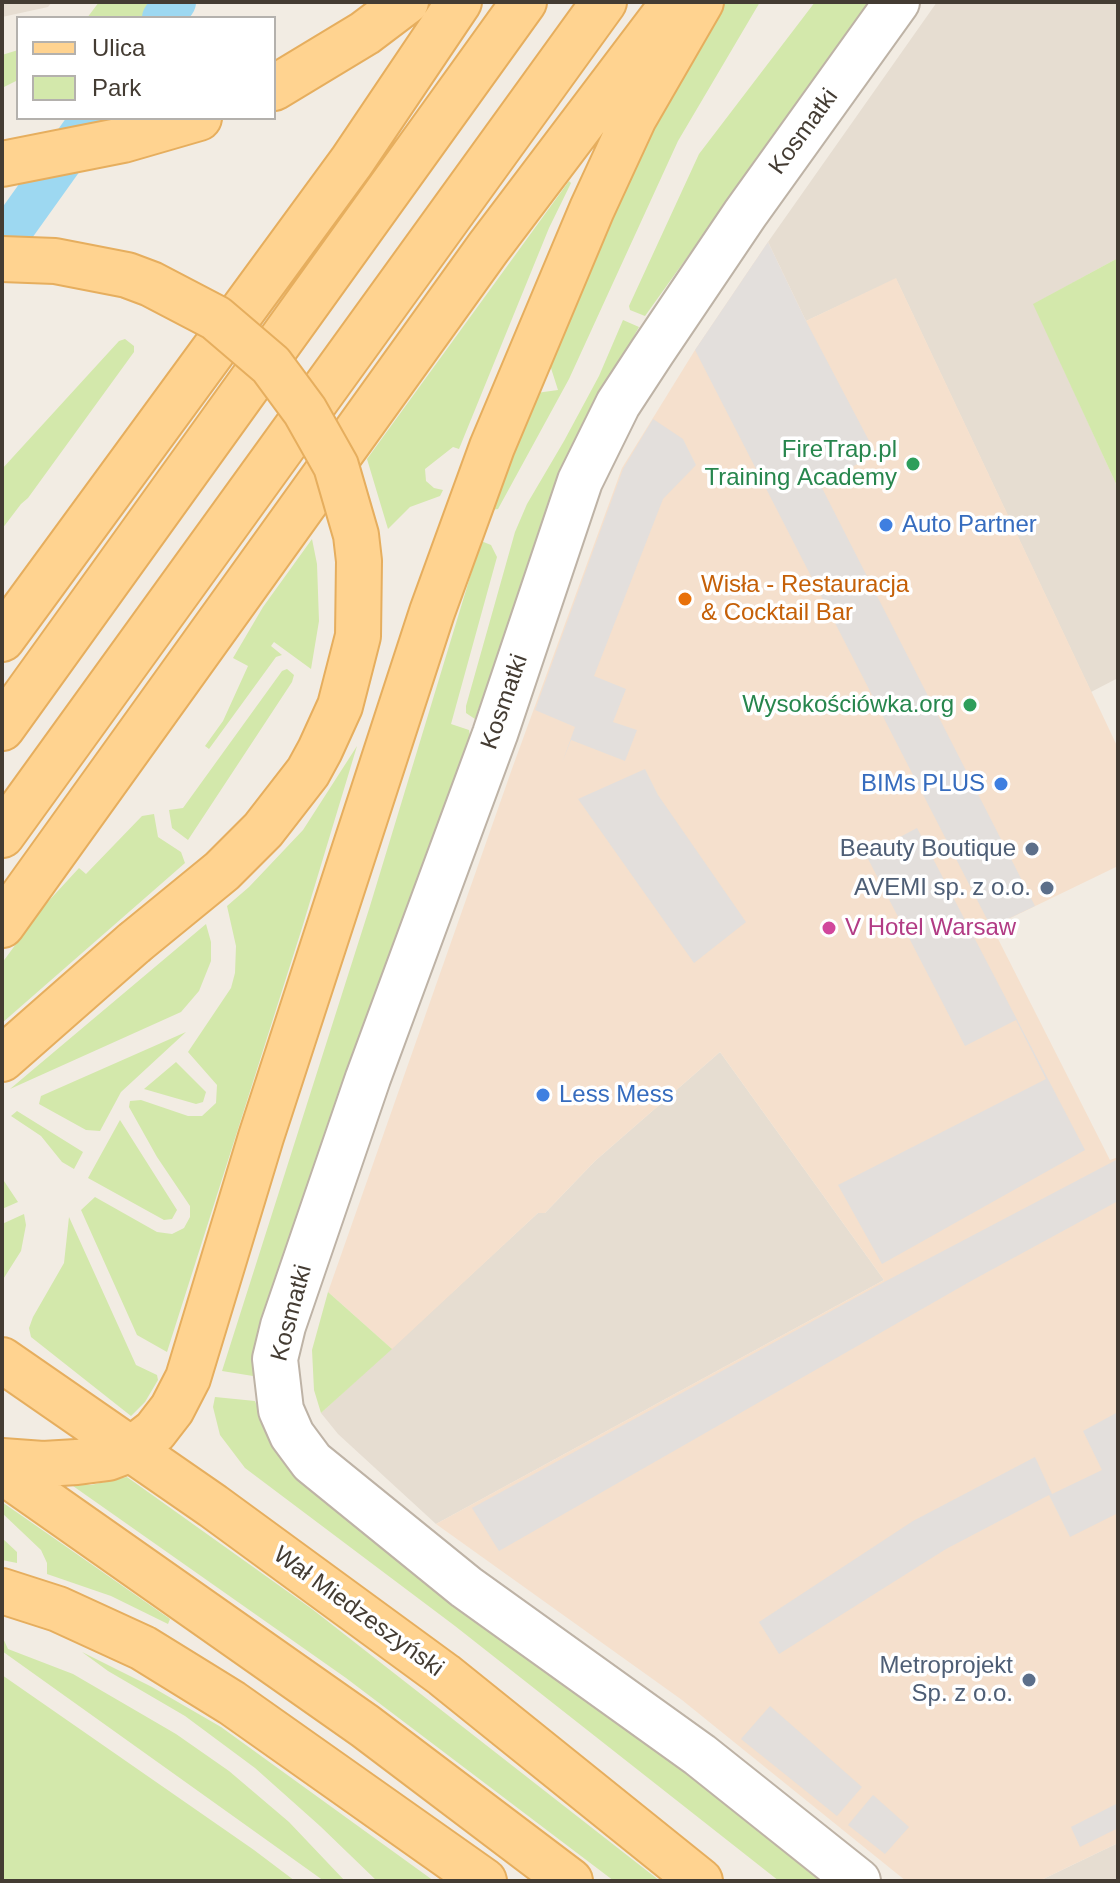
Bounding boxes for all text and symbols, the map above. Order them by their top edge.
legend [16,16,276,120]
text: Ulica [92,34,145,61]
text: Park [92,74,141,101]
street label: Kosmatki [763,84,845,180]
place label: FireTrap.pl Training Academy [704,436,897,492]
marker: FireTrap.pl Training Academy [904,455,922,473]
place label: Auto Partner [902,511,1037,539]
marker: Auto Partner [877,516,895,534]
place label: Wisła - Restauracja & Cocktail Bar [701,571,909,627]
marker: Wisła - Restauracja & Cocktail Bar [676,590,694,608]
street label: Kosmatki [475,651,535,753]
place label: Wysokościówka.org [742,691,954,719]
marker: Wysokościówka.org [961,696,979,714]
place label: BIMs PLUS [861,770,985,798]
marker: BIMs PLUS [992,775,1010,793]
place label: Beauty Boutique [840,835,1016,863]
marker: Beauty Boutique [1023,840,1041,858]
place label: AVEMI sp. z o.o. [854,874,1031,902]
marker: AVEMI sp. z o.o. [1038,879,1056,897]
place label: V Hotel Warsaw [845,914,1016,942]
marker: V Hotel Warsaw [820,919,838,937]
place label: Less Mess [559,1081,674,1109]
marker: Less Mess [534,1086,552,1104]
street label: Kosmatki [265,1262,319,1364]
street label: Wał Miedzeszyński [267,1541,449,1683]
place label: Metroprojekt Sp. z o.o. [880,1652,1013,1708]
marker: Metroprojekt Sp. z o.o. [1020,1671,1038,1689]

